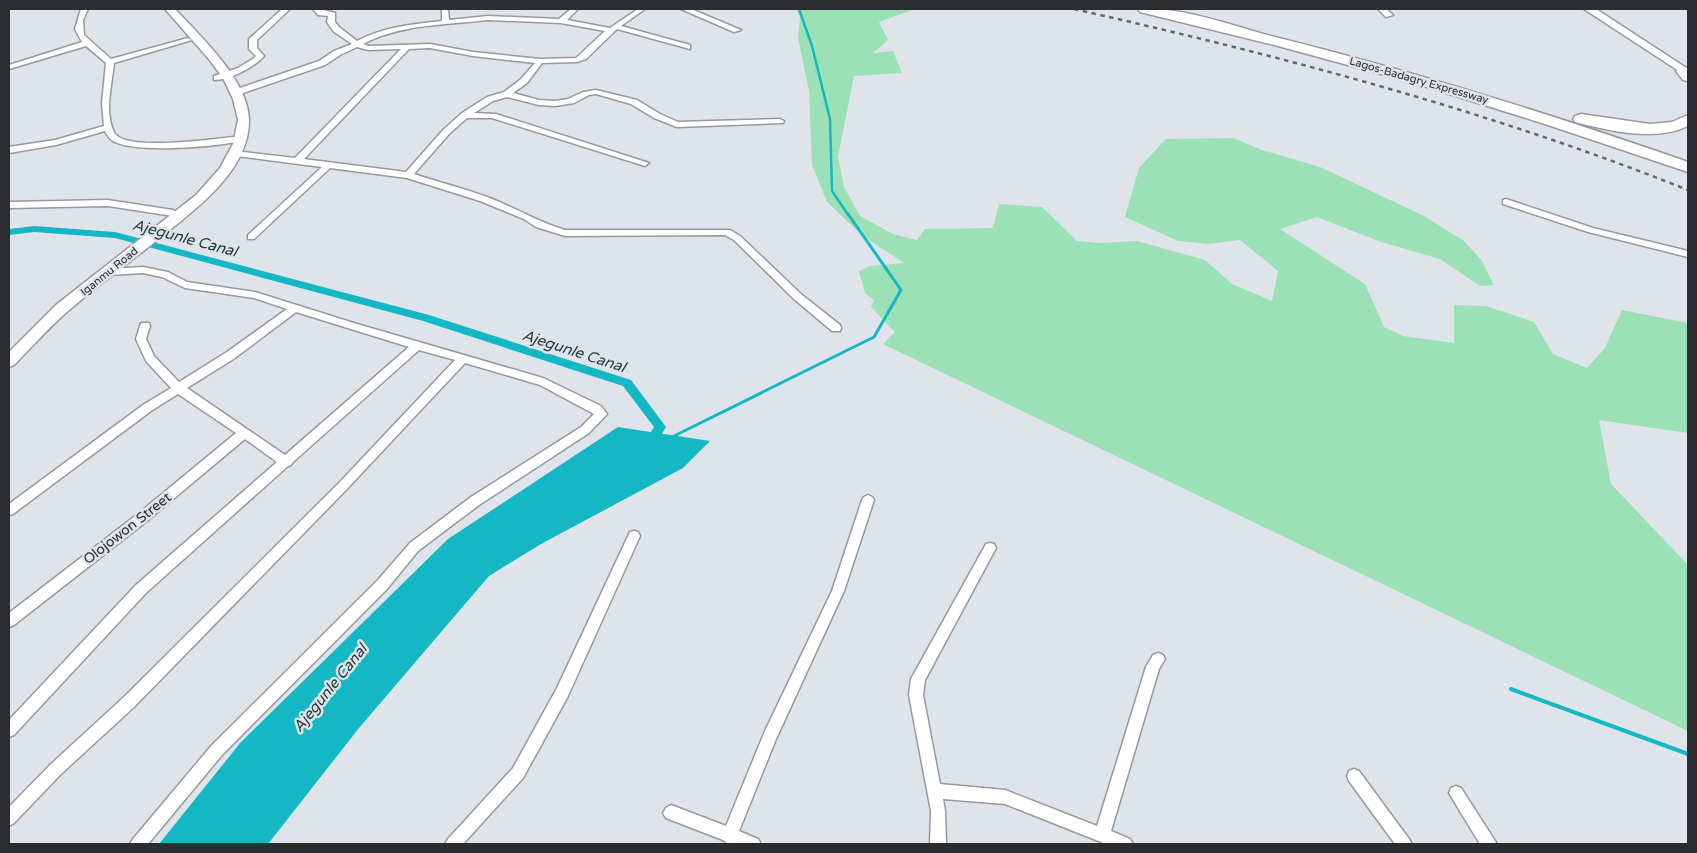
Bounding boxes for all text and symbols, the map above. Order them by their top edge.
street label: Lagos-Badagry Expressway [1348,54,1490,107]
water label: Ajegunle Canal [131,215,241,261]
street label: Iganmu Road [78,244,141,298]
water label: Ajegunle Canal [520,326,630,377]
street label: Olojowon Street [80,488,175,568]
water label: Ajegunle Canal [289,639,372,735]

